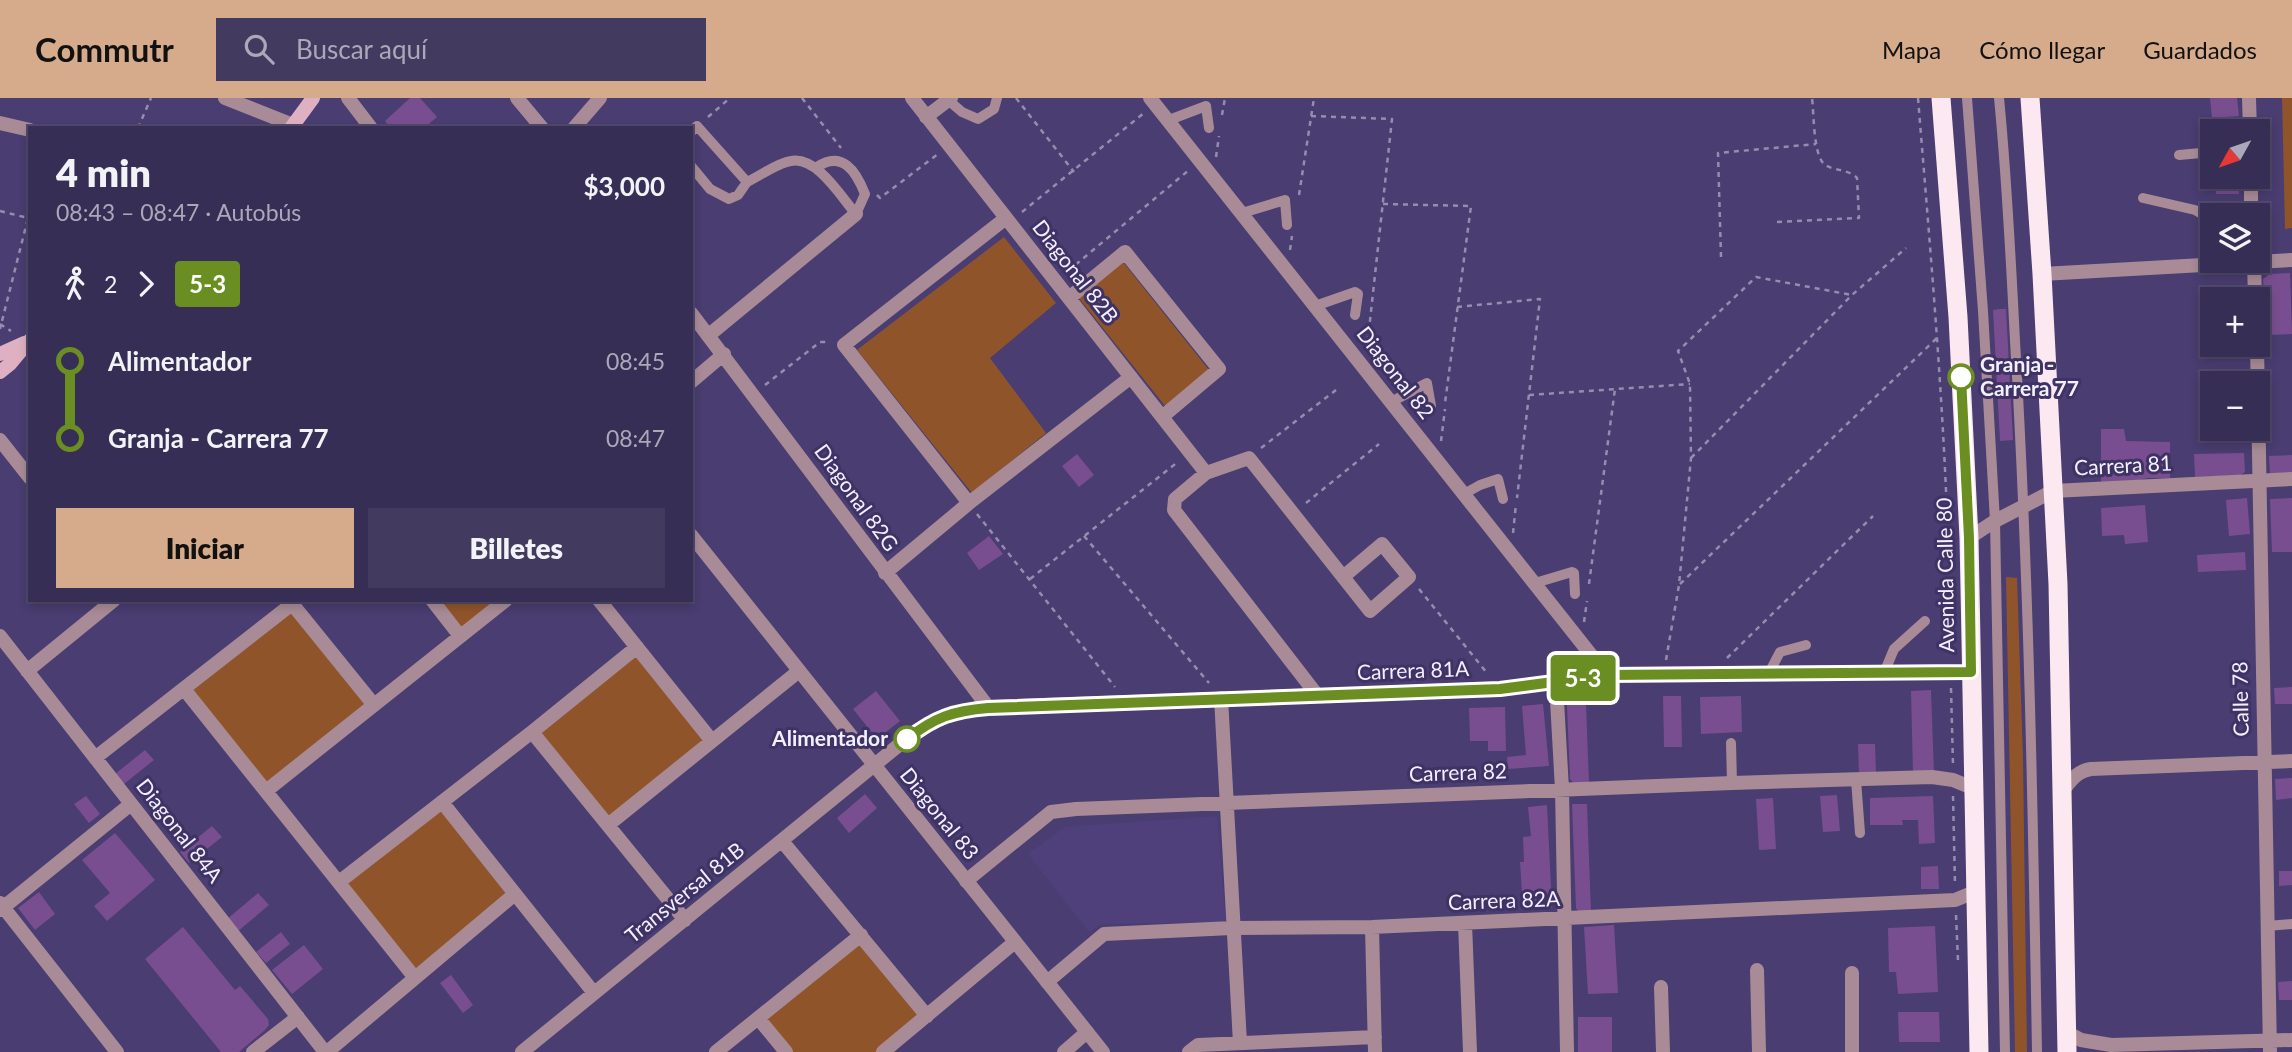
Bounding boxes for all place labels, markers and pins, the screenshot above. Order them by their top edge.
place label: Granja - Carrera 77 [1980,351,2079,400]
marker: Granja - Carrera 77 [1948,364,1974,390]
place label: Alimentador [771,725,888,750]
marker: Alimentador [894,726,920,752]

